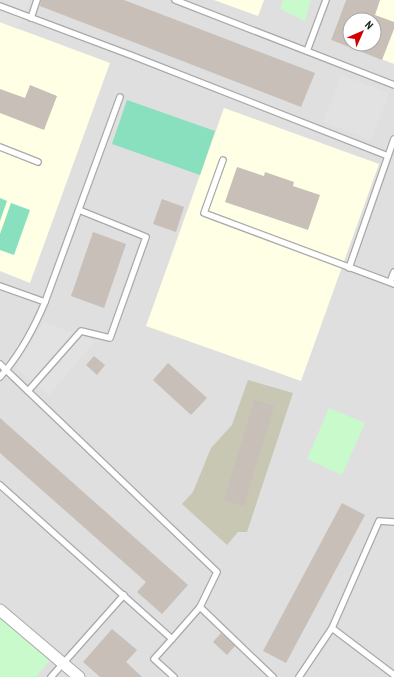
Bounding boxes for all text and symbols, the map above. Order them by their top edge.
north arrow [342,12,382,52]
text: N [362,18,376,32]

